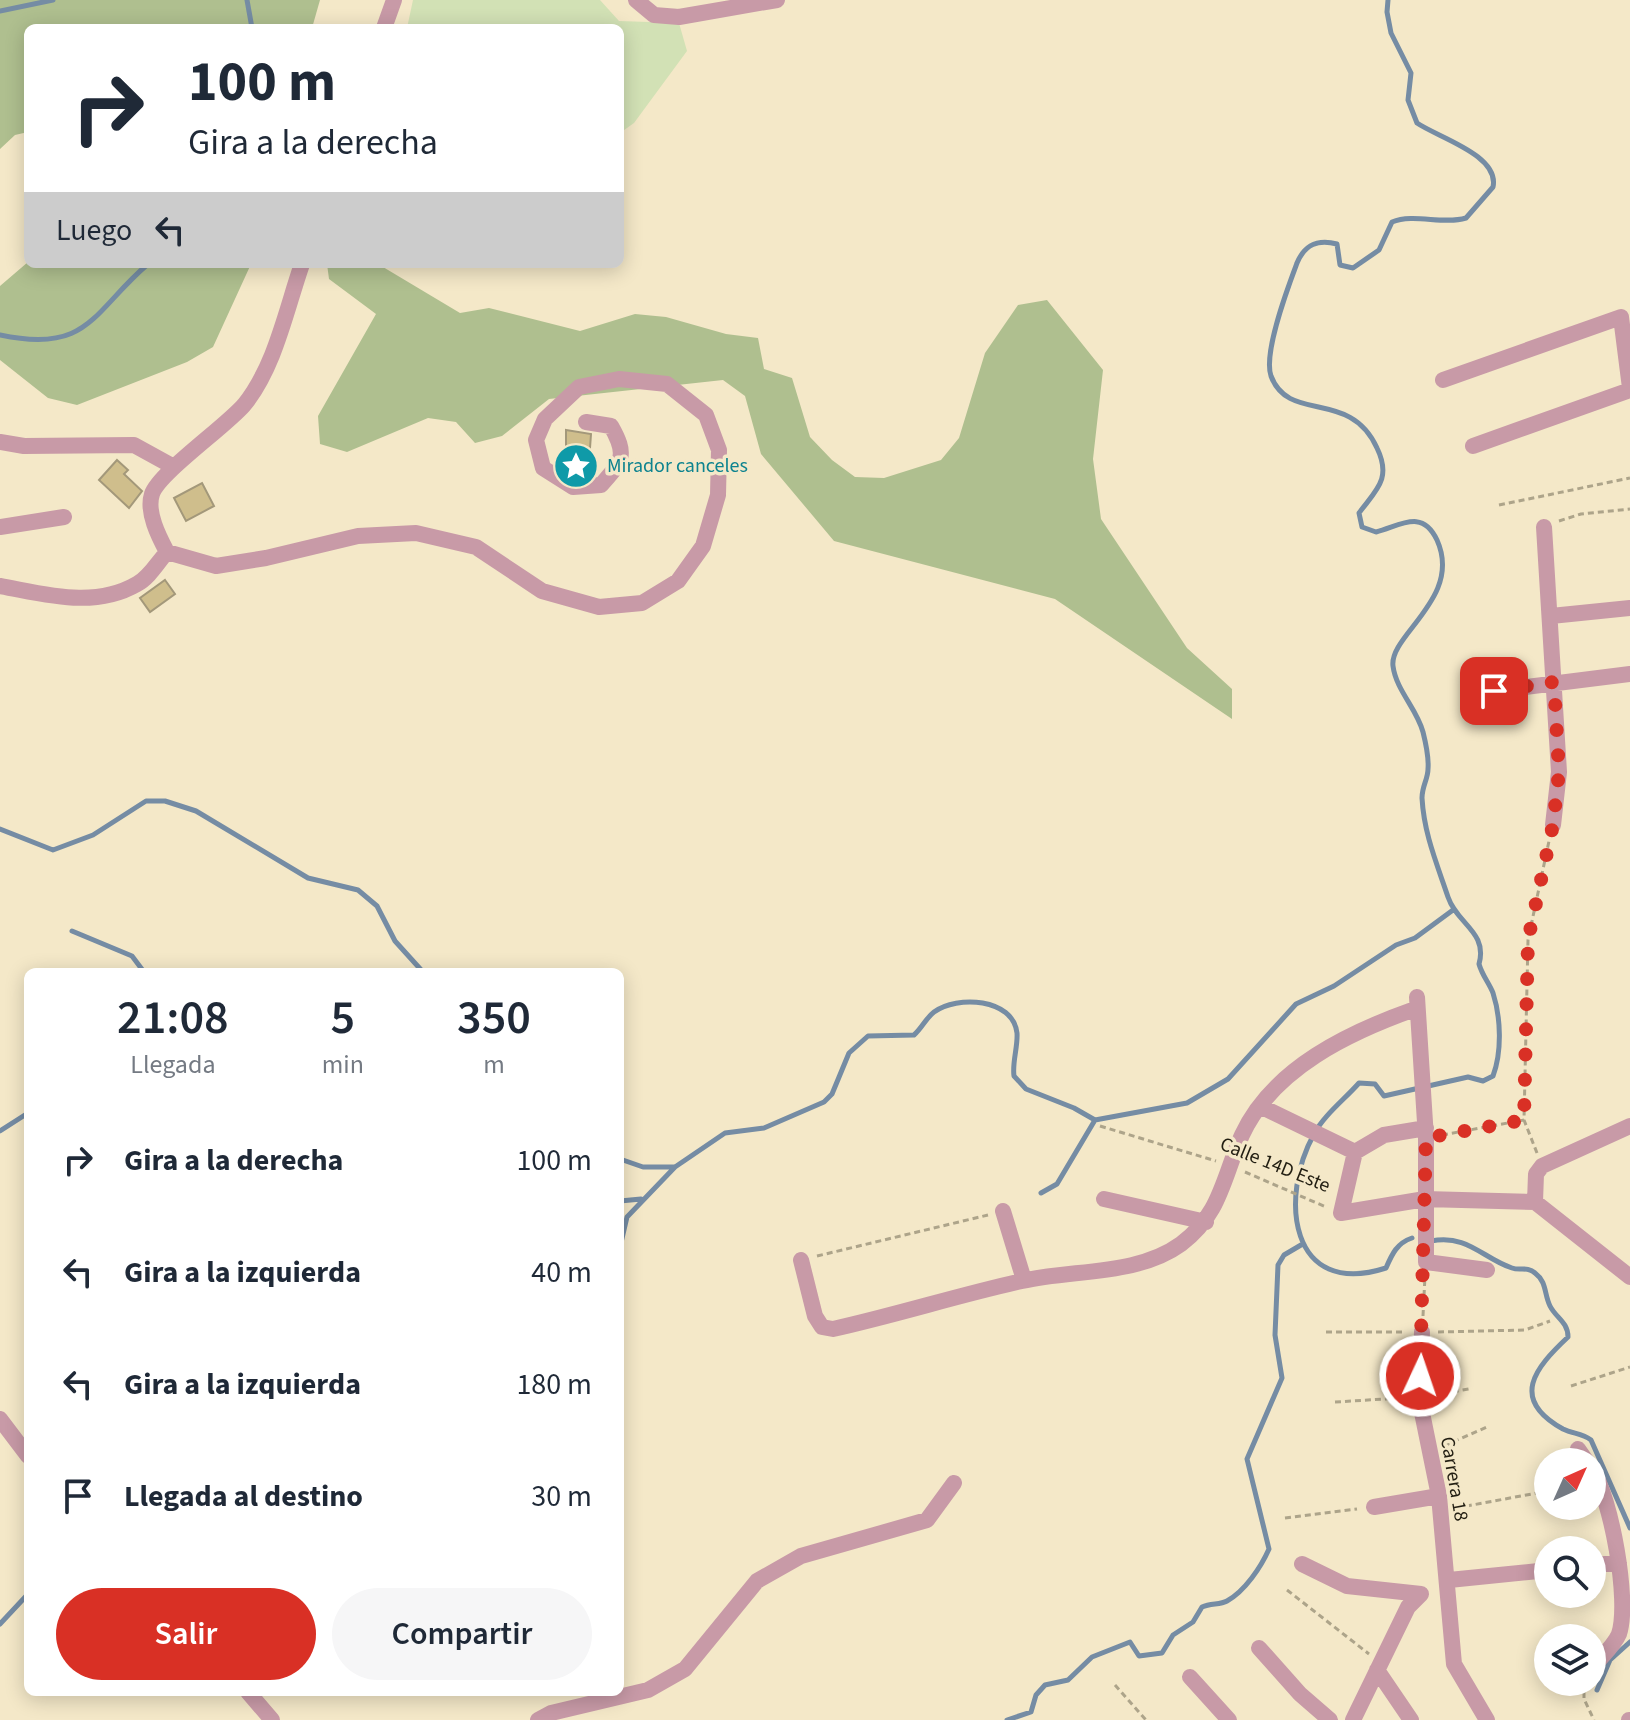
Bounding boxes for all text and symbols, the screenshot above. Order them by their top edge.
text: 100 m [188,43,336,122]
icon: right [56,56,160,160]
text: Gira a la derecha [188,117,438,168]
icon: left [148,208,192,252]
text: Luego [56,209,132,252]
place icon: Mirador canceles [552,442,600,490]
place label: Mirador canceles [607,452,748,480]
pin [1460,657,1528,725]
icon: arrive [1472,669,1516,713]
text: 21:08 [117,984,229,1052]
text: 5 [331,984,355,1052]
text: 350 [457,984,531,1052]
text: Llegada [130,1046,216,1083]
text: min [322,1046,364,1083]
text: m [483,1046,505,1083]
street label: Calle 14D Este [1216,1130,1334,1200]
icon: right [56,1138,100,1182]
text: Gira a la derecha [124,1139,343,1182]
text: 100 m [516,1139,592,1182]
icon: left [56,1250,100,1294]
text: Gira a la izquierda [124,1251,361,1294]
text: 40 m [531,1251,592,1294]
position arrow [1378,1334,1462,1418]
icon: left [56,1362,100,1406]
text: Gira a la izquierda [124,1363,361,1406]
text: 180 m [516,1363,592,1406]
street label: Carrera 18 [1433,1434,1475,1524]
north arrow [1534,1448,1606,1520]
map controls [1534,1448,1606,1696]
icon: arrive [56,1474,100,1518]
text: Llegada al destino [124,1475,363,1518]
text: 30 m [531,1475,592,1518]
button: search [1534,1536,1606,1608]
button: Salir [56,1588,316,1680]
button: Compartir [332,1588,592,1680]
button: layers [1534,1624,1606,1696]

